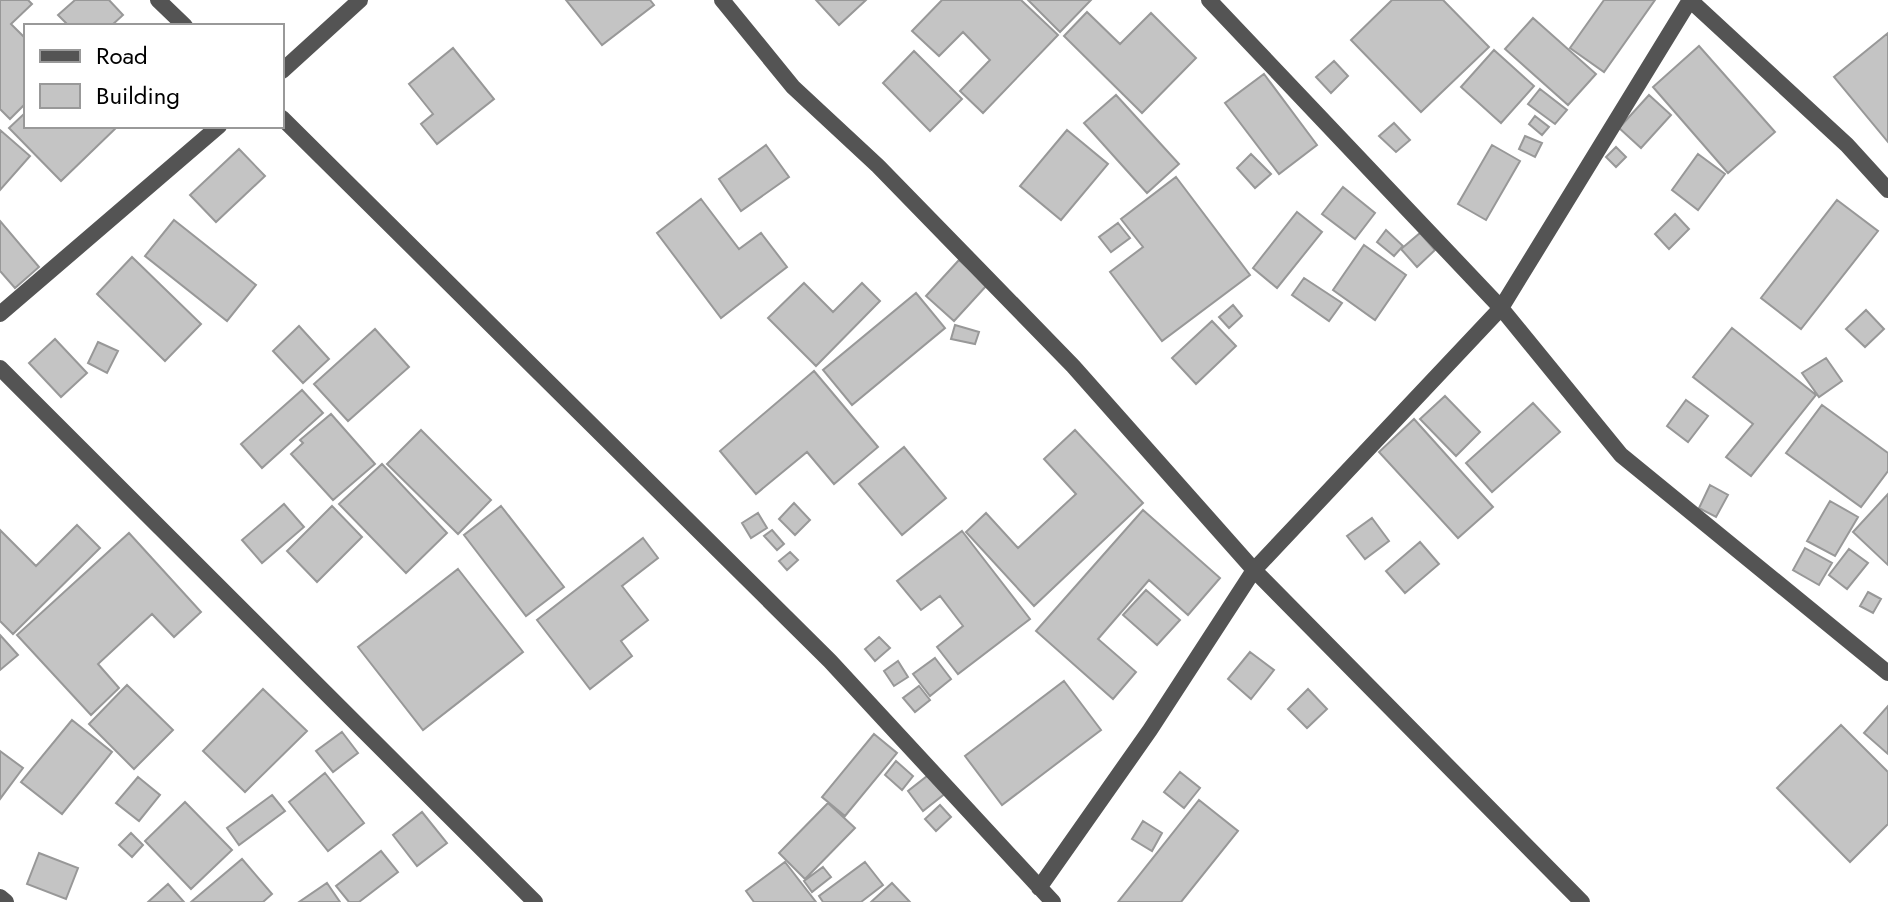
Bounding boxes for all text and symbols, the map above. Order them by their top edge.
legend [24,24,284,128]
text: Road [96,38,148,73]
text: Building [96,78,180,113]

